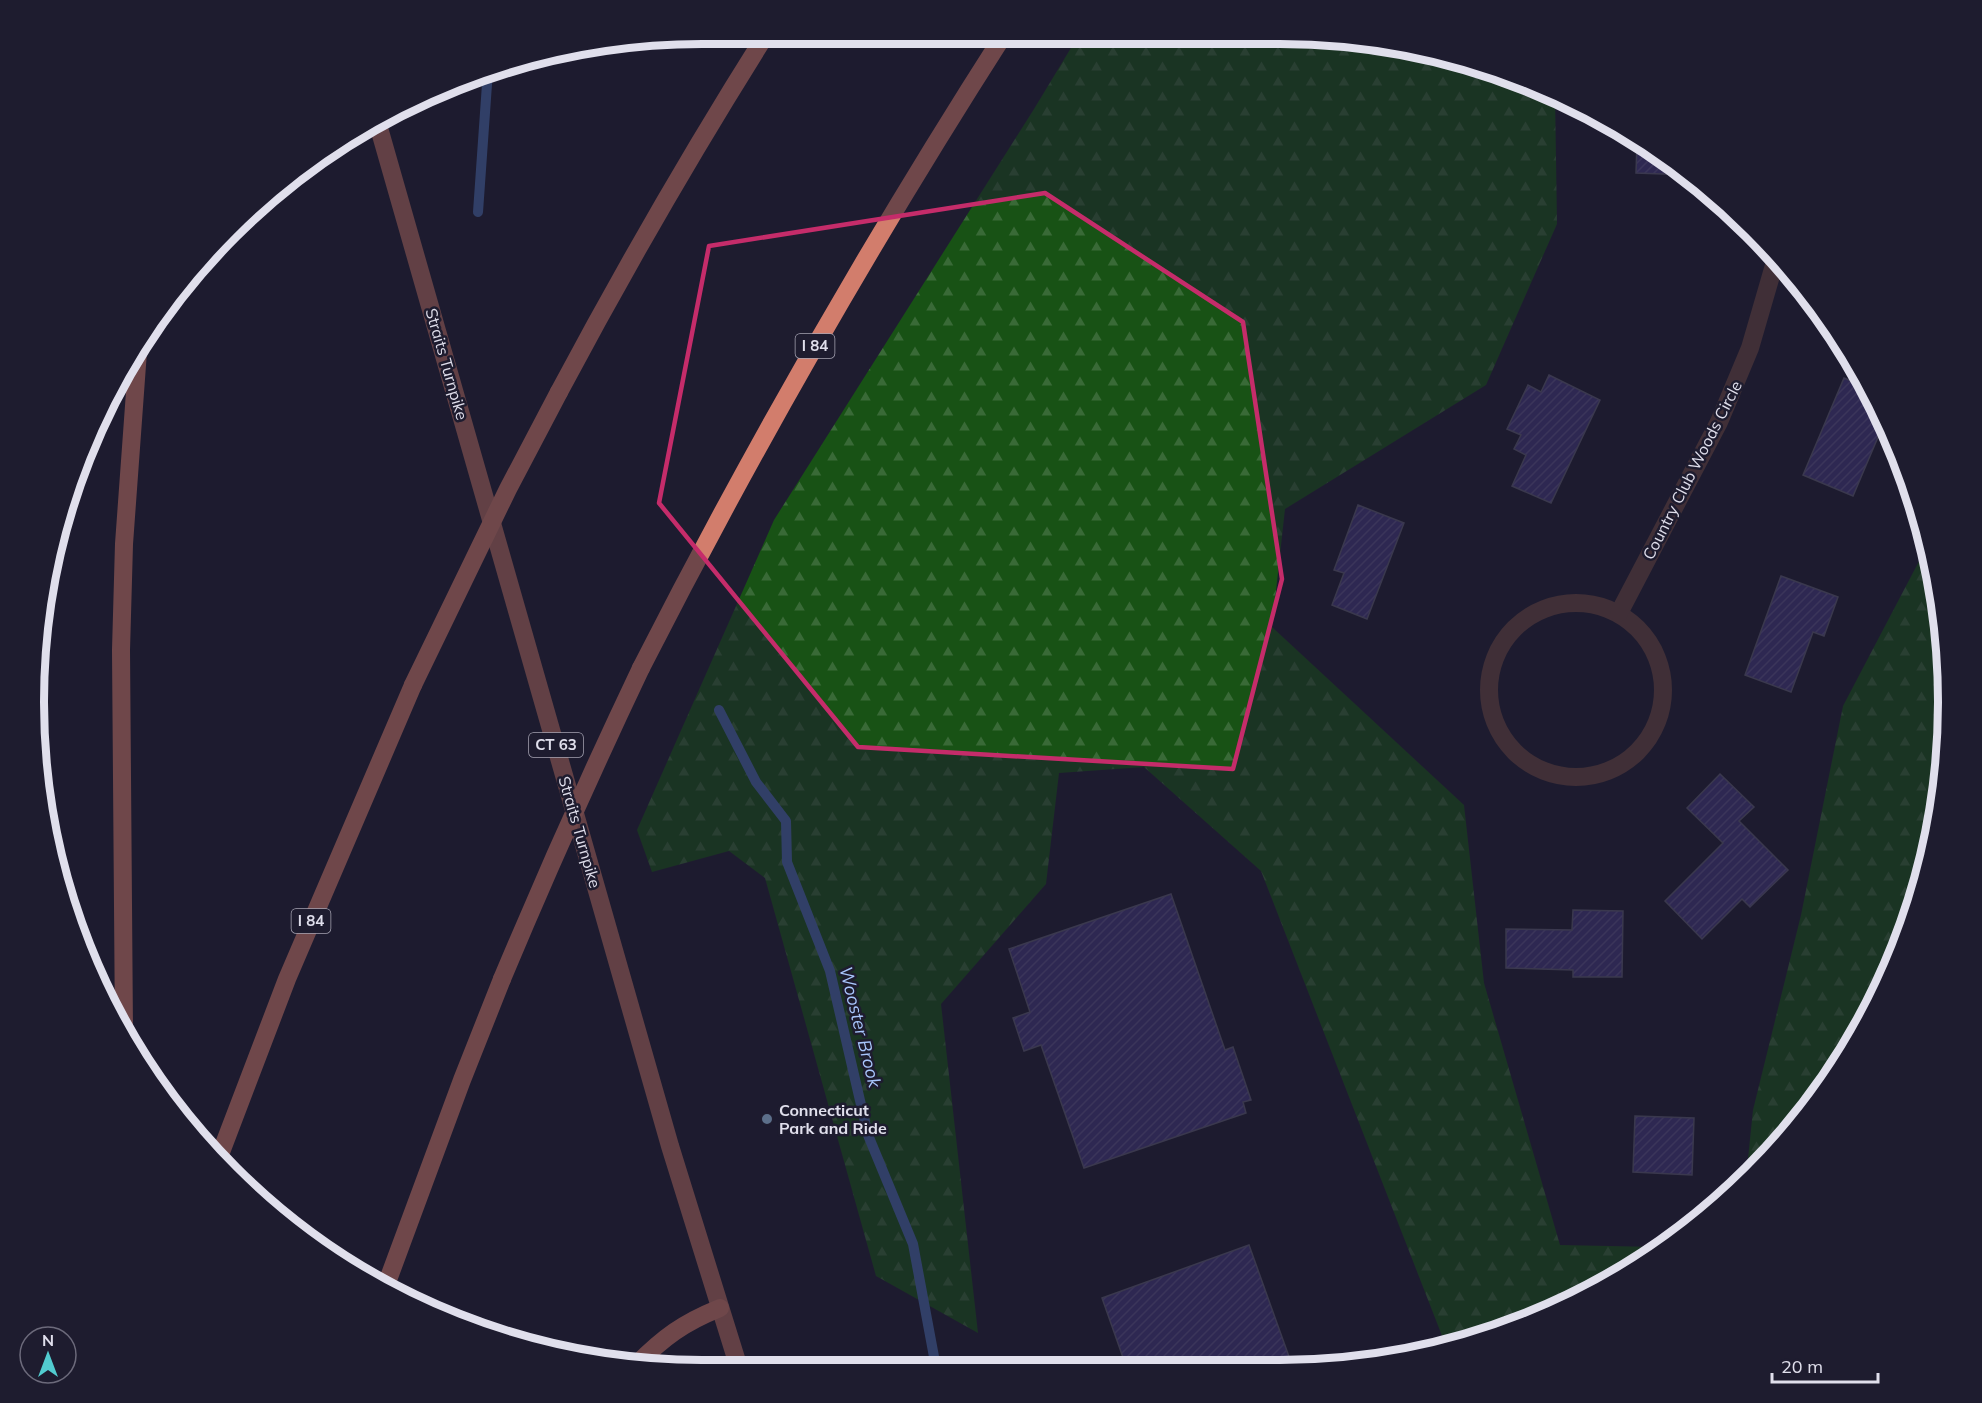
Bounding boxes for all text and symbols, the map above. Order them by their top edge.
street label: Straits Turnpike [421,306,473,422]
road number: I 84 [796,334,834,358]
street label: Country Club Woods Circle [1638,377,1746,563]
road number: CT 63 [529,733,583,757]
street label: Straits Turnpike [554,774,606,890]
road number: I 84 [292,909,330,933]
water label: Wooster Brook [834,964,887,1091]
place label: Connecticut Park and Ride [779,1100,887,1138]
marker: Connecticut Park and Ride [760,1112,774,1126]
north arrow [18,1325,78,1385]
text: N [42,1330,54,1350]
scale bar [1772,1346,1878,1384]
text: 20 m [1781,1355,1823,1378]

